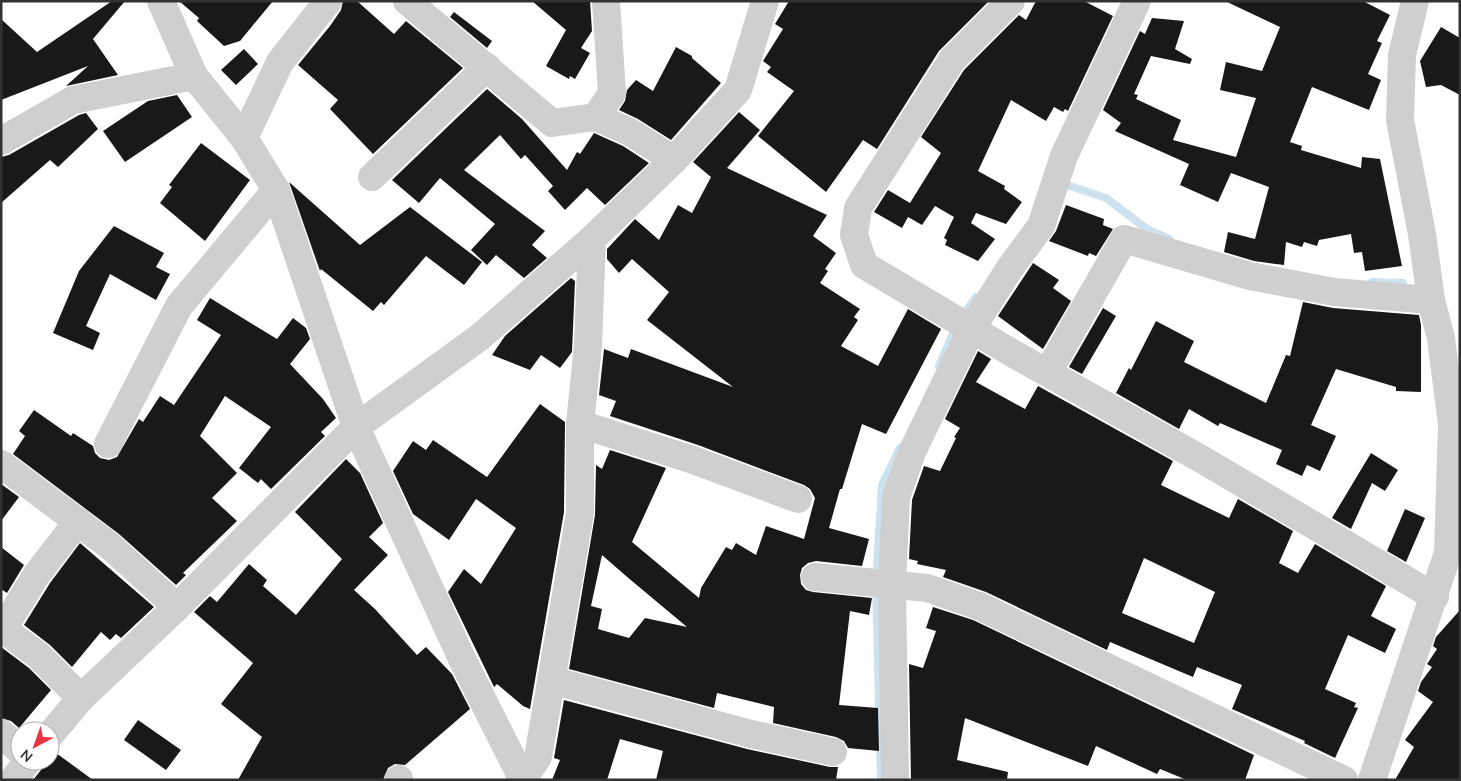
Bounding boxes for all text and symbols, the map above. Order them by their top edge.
north arrow [10,721,60,771]
text: N [17,745,37,766]

